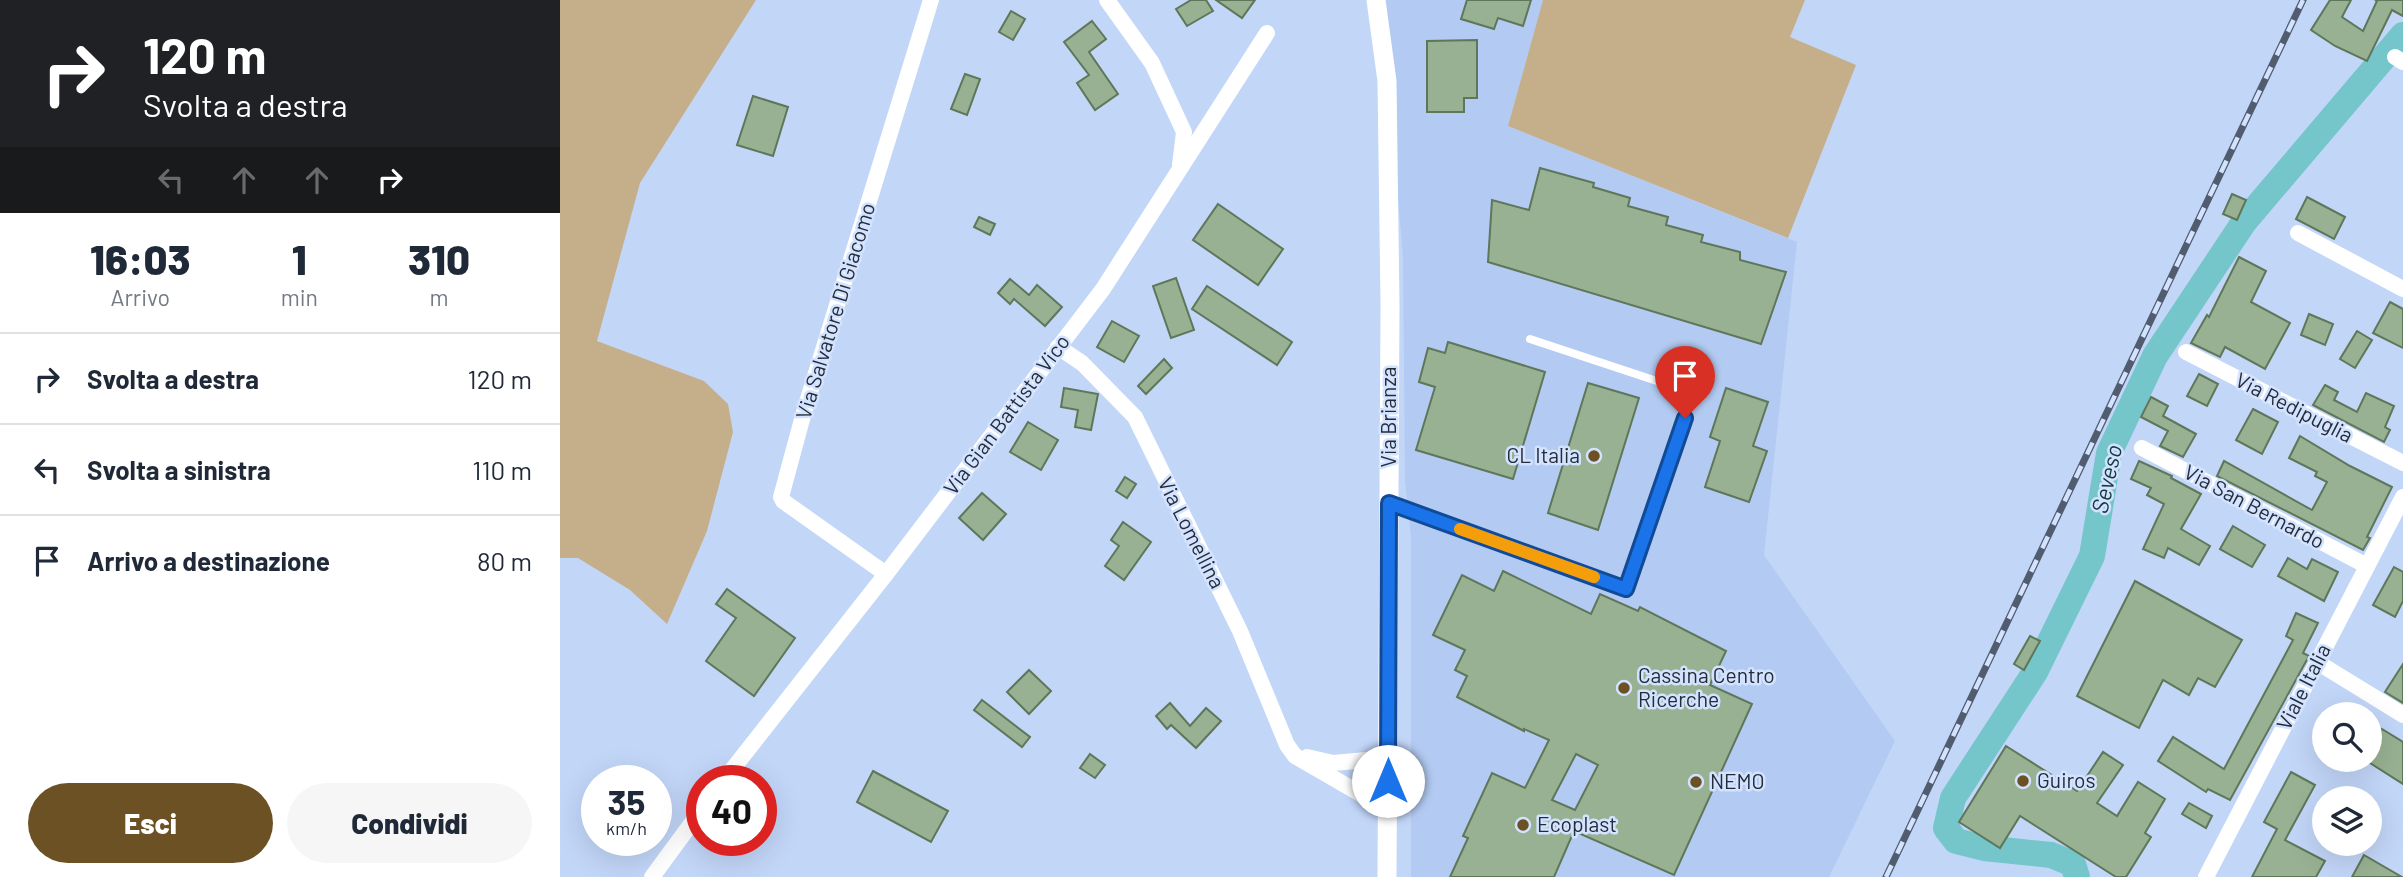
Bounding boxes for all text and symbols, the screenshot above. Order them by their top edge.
text: 120 m [143,25,266,84]
icon: right [28,28,119,119]
text: Svolta a destra [143,85,347,123]
icon: left [152,161,190,199]
icon: ahead [225,161,263,199]
icon: ahead [298,161,336,199]
icon: right [371,161,409,199]
street label: Via Salvatore Di Giacomo [790,199,879,422]
text: 16:03 [90,233,191,283]
text: 1 [292,233,307,283]
text: 310 [408,233,470,283]
text: Arrivo [110,283,170,311]
text: min [281,283,318,311]
text: m [429,283,448,311]
street label: Via Gian Battista Vico [937,329,1074,499]
pin [1655,346,1715,418]
icon: arrive [1666,357,1704,395]
icon: right [28,360,66,398]
text: Svolta a destra [87,363,259,394]
text: 120 m [468,363,532,394]
street label: Via Redipuglia [2232,366,2358,447]
street label: Via Brianza [1375,367,1400,467]
place label: CL Italia [1506,442,1580,467]
water label: Seveso [2085,442,2127,516]
marker: CL Italia [1586,448,1602,464]
icon: left [28,451,66,489]
text: Svolta a sinistra [87,454,271,485]
text: 110 m [472,454,532,485]
street label: Via San Bernardo [2180,458,2329,553]
street label: Via Lomellina [1154,473,1231,592]
icon: arrive [28,542,66,580]
text: Arrivo a destinazione [87,545,330,576]
text: 80 m [477,545,532,576]
street label: Viale Italia [2270,639,2335,734]
place label: Cassina Centro Ricerche [1638,662,1775,711]
marker: Cassina Centro Ricerche [1616,680,1632,696]
map controls [2312,702,2382,856]
button: search [2312,702,2382,772]
position arrow [1351,744,1425,818]
speed limit sign: 40 [686,765,777,856]
place label: Guiros [2037,767,2096,792]
place label: NEMO [1710,768,1765,793]
marker: Guiros [2015,773,2031,789]
marker: NEMO [1688,774,1704,790]
text: 35 [608,780,645,822]
button: Esci [28,783,273,863]
button: Condividi [287,783,532,863]
button: layers [2312,786,2382,856]
place label: Ecoplast [1537,811,1617,836]
text: km/h [606,817,647,839]
marker: Ecoplast [1515,817,1531,833]

